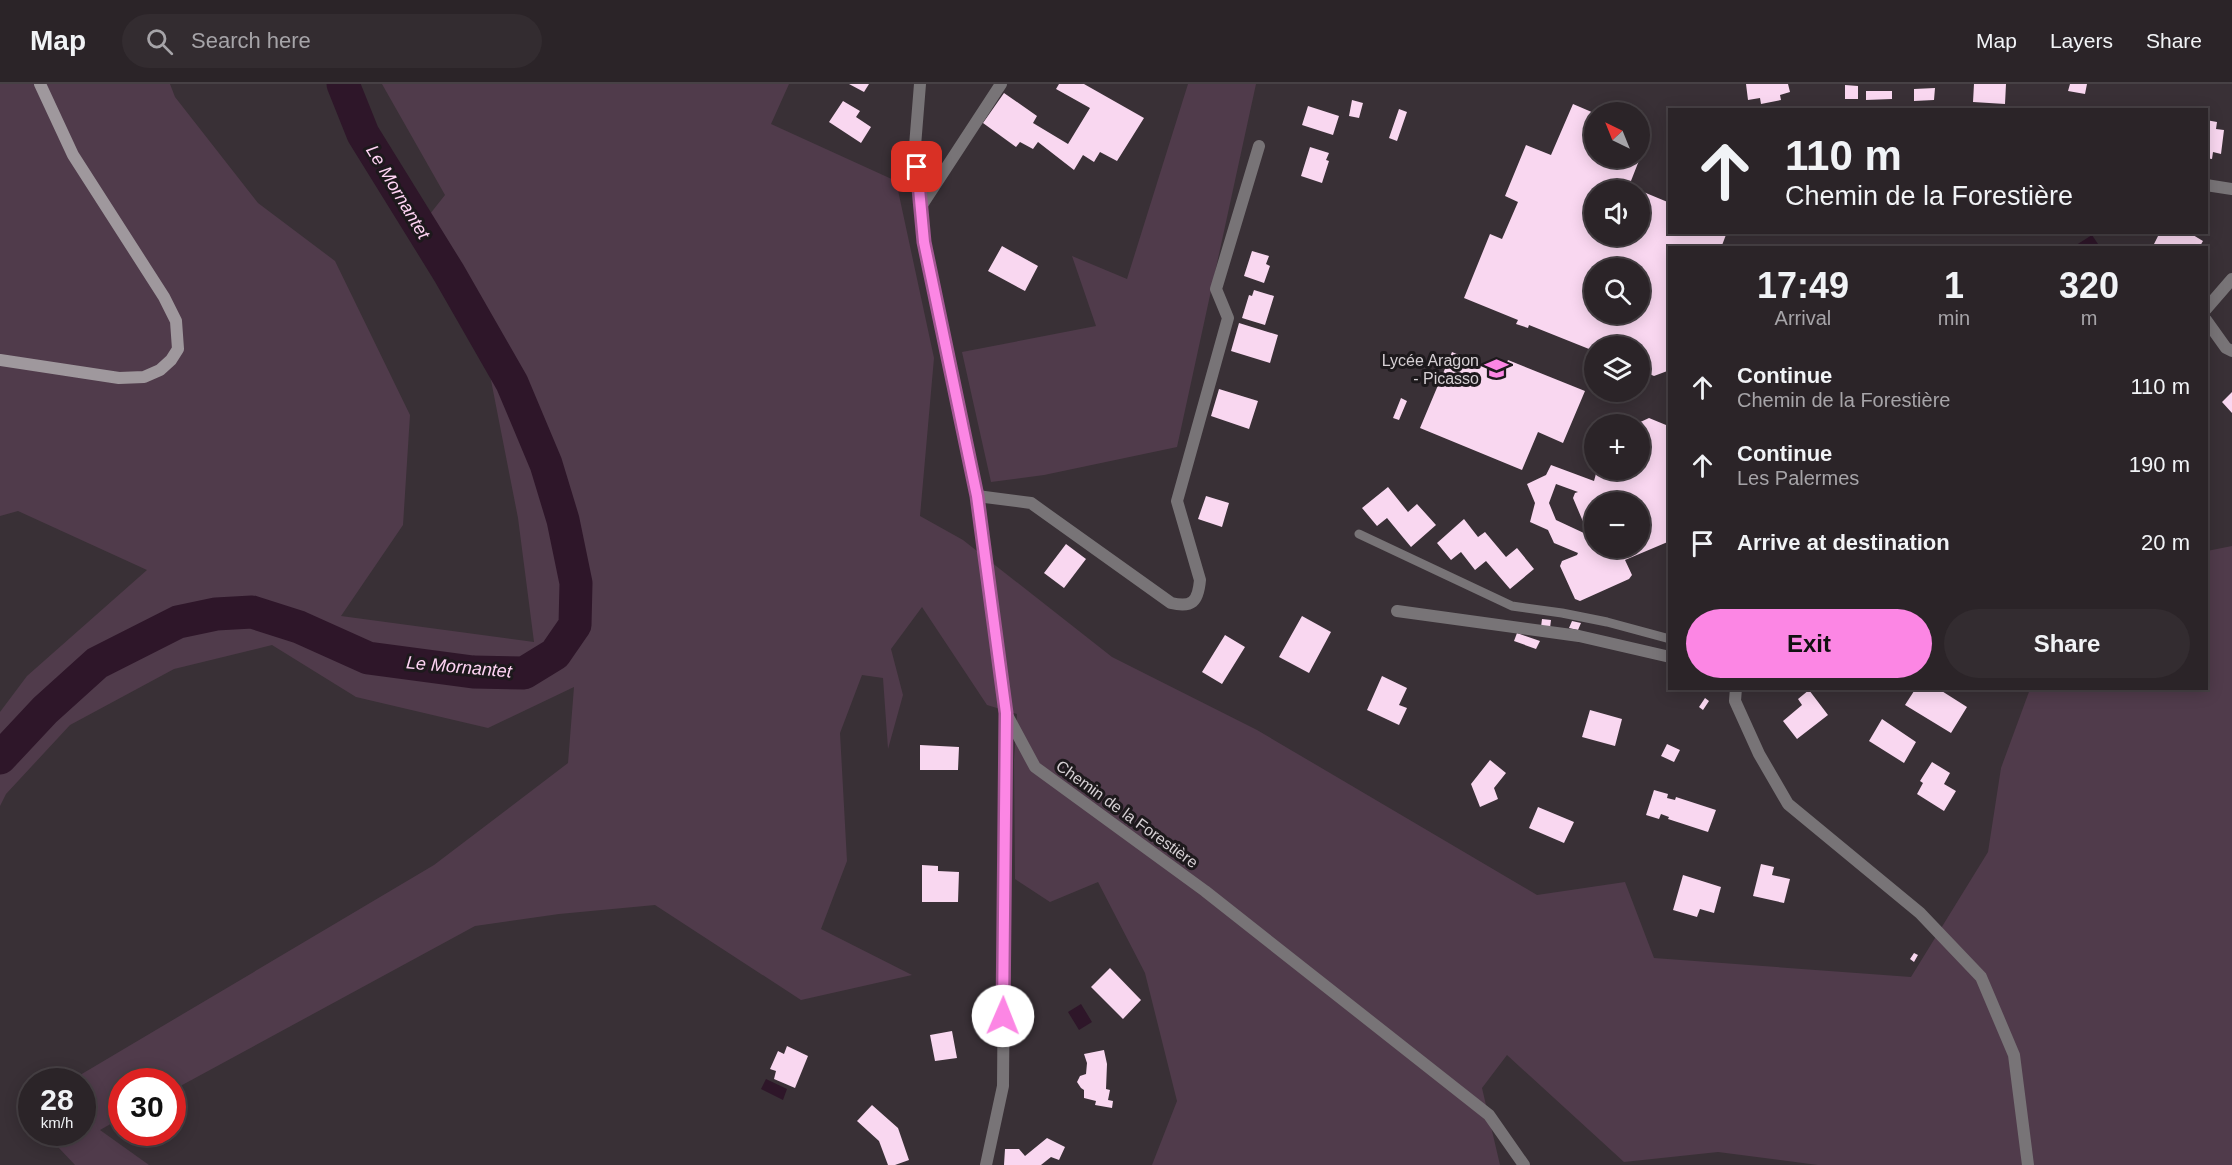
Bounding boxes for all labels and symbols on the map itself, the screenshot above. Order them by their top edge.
north arrow [1584,102,1650,168]
water label: Le Mornantet [362,141,434,243]
pin [891,141,942,192]
place label: Lycée Aragon - Picasso [1382,352,1479,387]
school or university icon: Lycée Aragon - Picasso [1484,356,1510,382]
water label: Le Mornantet [405,652,514,682]
street label: Chemin de la Forestière [1053,757,1201,871]
position arrow [971,984,1035,1048]
speed limit sign: 30 [108,1068,186,1146]

